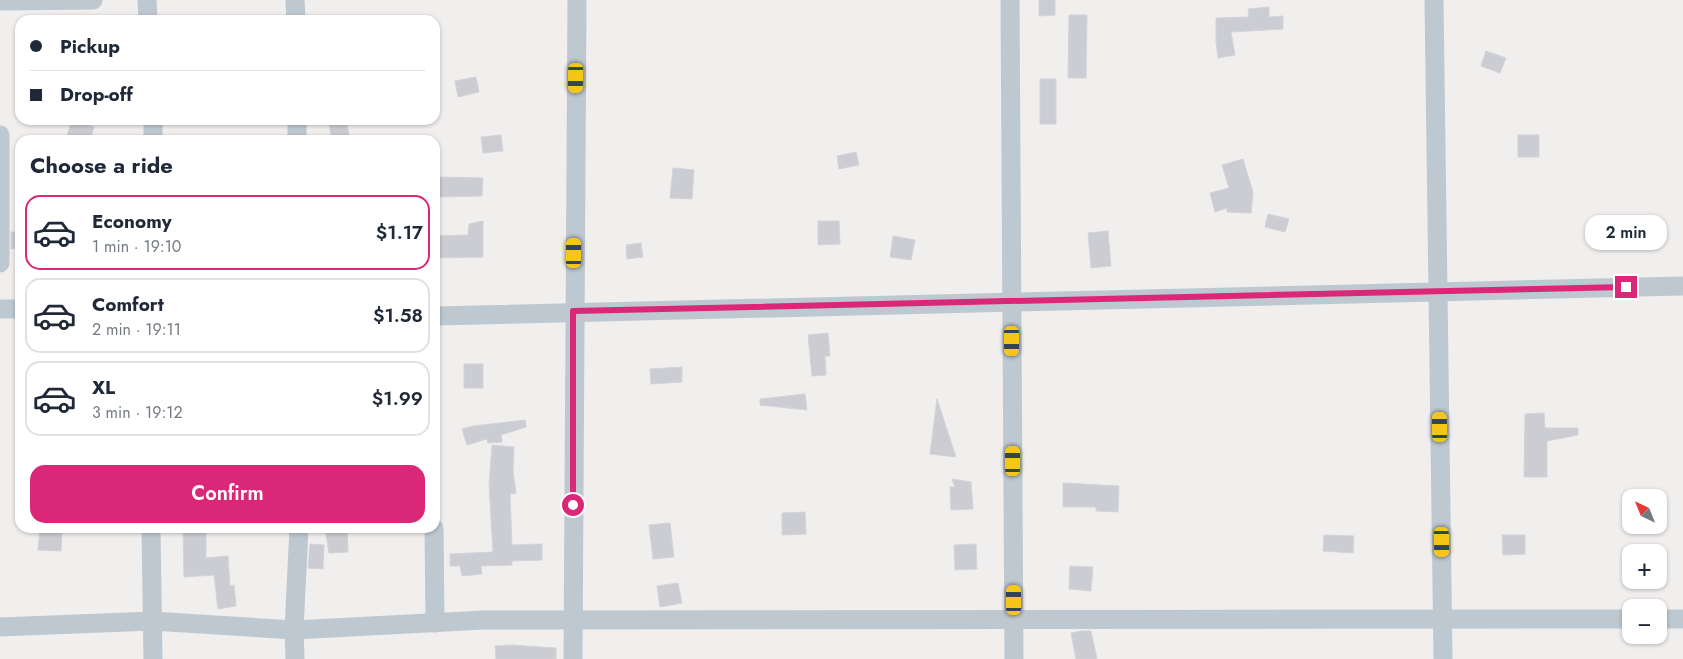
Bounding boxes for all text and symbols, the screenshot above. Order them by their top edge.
text: Pickup [60,33,120,60]
car [568,63,583,93]
text: Drop-off [60,81,133,108]
text: Choose a ride [30,149,173,181]
text: Economy [92,208,172,235]
icon: car [32,210,77,255]
callout: 2 min [1585,214,1667,250]
text: $1.17 [376,219,423,246]
text: 2 min [1605,221,1647,244]
text: 1 min · 19:10 [92,235,181,258]
car [566,238,581,268]
route end [1615,276,1637,298]
text: Comfort [92,291,164,318]
icon: car [32,293,77,338]
text: $1.58 [373,302,423,329]
text: 2 min · 19:11 [92,318,181,341]
car [1004,326,1019,356]
text: XL [92,374,115,401]
icon: car [32,376,77,421]
text: $1.99 [372,385,423,412]
text: 3 min · 19:12 [92,401,183,424]
car [1432,412,1447,442]
car [1005,446,1020,476]
button: Confirm [30,465,425,523]
north arrow [1622,489,1668,534]
map controls [1622,489,1667,644]
route start [562,494,584,516]
car [1434,527,1449,557]
button: + [1622,544,1667,589]
car [1006,585,1021,615]
button: − [1622,599,1667,644]

